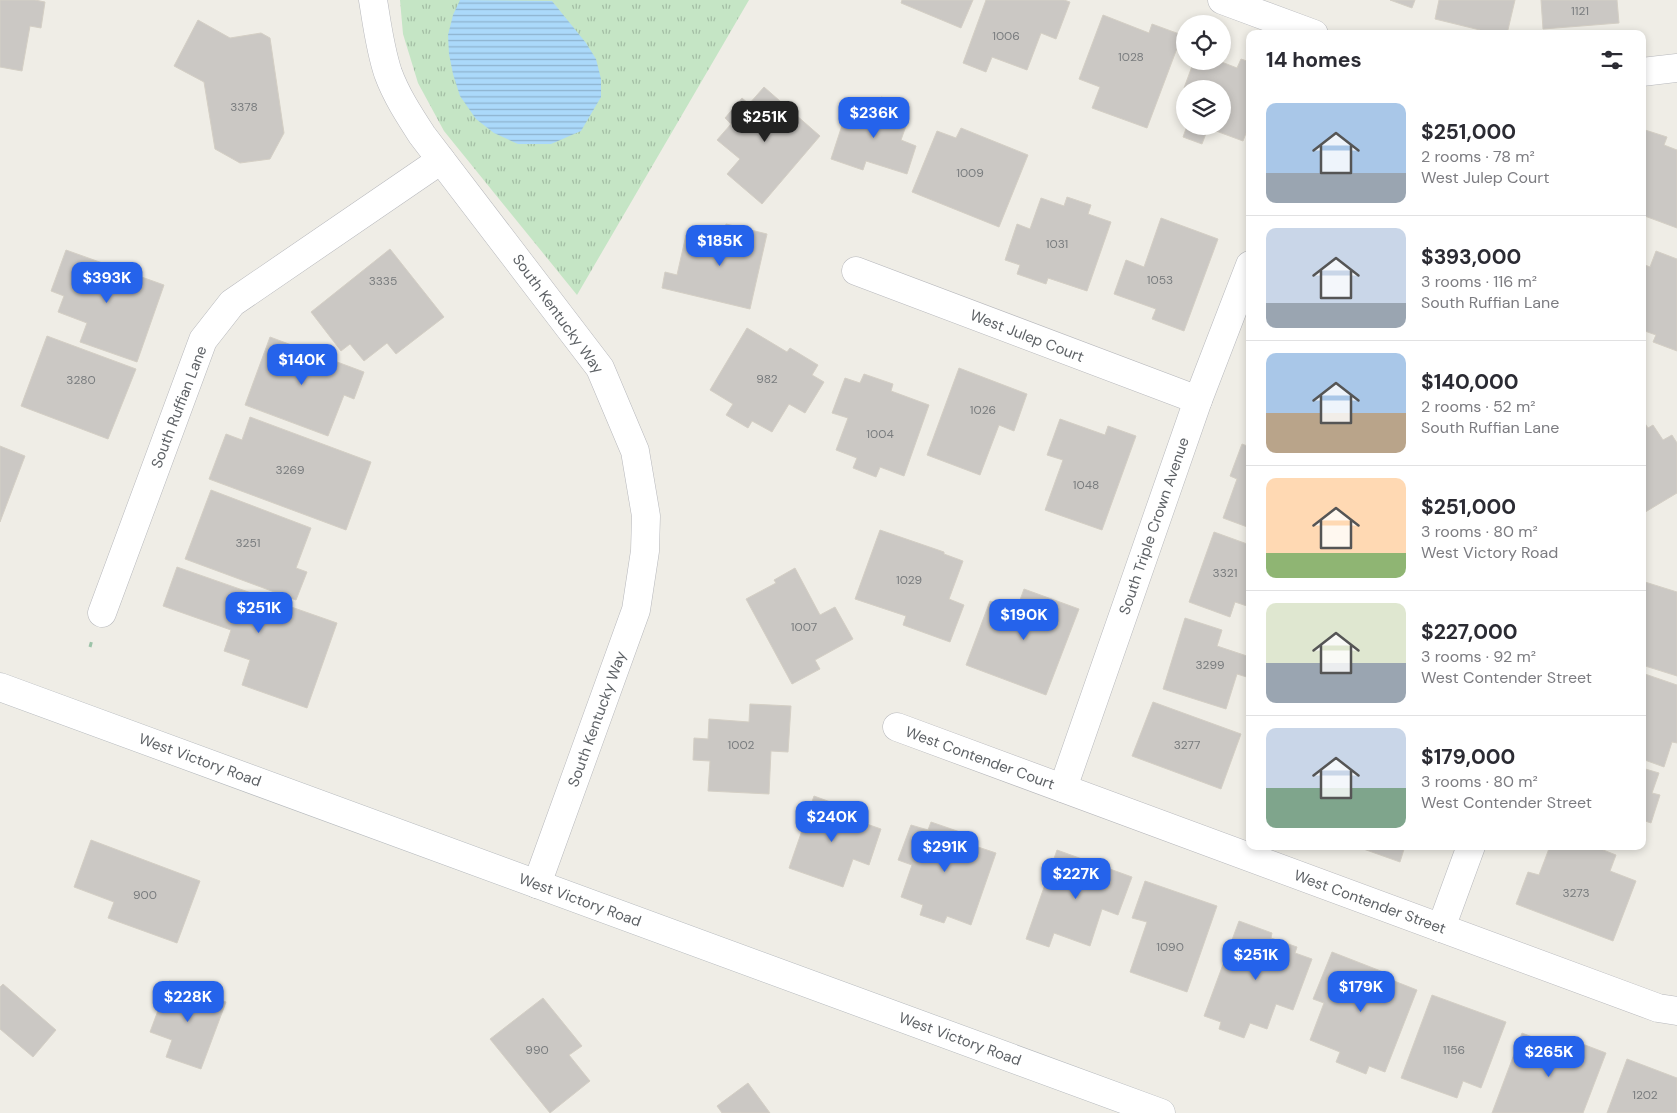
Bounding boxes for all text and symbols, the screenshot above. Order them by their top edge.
house number: 1121 [1571,3,1589,19]
map controls [1176,15,1231,135]
button: locate [1176,15,1231,70]
house number: 1006 [992,28,1020,44]
text: 14 homes [1266,46,1362,74]
icon: filters [1598,46,1626,74]
house number: 1028 [1118,49,1144,65]
button: layers [1176,80,1231,135]
pin: $236K [839,96,909,139]
house number: 3378 [230,99,258,115]
pin: $251K [730,100,800,143]
text: $236K [849,102,899,123]
text: $251K [742,106,788,127]
text: $251,000 [1421,118,1516,146]
icon: home [1306,123,1366,183]
text: 2 rooms · 78 m² [1421,146,1535,167]
house number: 1009 [956,165,984,181]
text: West Julep Court [1421,167,1549,188]
pin: $185K [685,224,755,267]
text: $185K [697,230,743,251]
house number: 1031 [1046,236,1068,252]
text: $393,000 [1421,243,1521,271]
icon: home [1306,248,1366,308]
street label: South Kentucky Way [508,250,609,378]
pin: $393K [72,262,142,304]
text: $393K [82,267,132,288]
text: 3 rooms · 116 m² [1421,271,1537,292]
house number: 1053 [1147,272,1173,288]
house number: 3335 [369,273,397,289]
text: South Ruffian Lane [1421,292,1559,313]
street label: West Julep Court [967,305,1087,367]
street label: South Ruffian Lane [146,343,212,471]
pin: $140K [267,344,337,386]
text: $140K [278,349,326,370]
text: $140,000 [1421,368,1519,396]
house number: 982 [756,371,778,387]
house number: 3280 [66,372,96,388]
icon: home [1306,373,1366,433]
text: 2 rooms · 52 m² [1421,396,1536,417]
house number: 1026 [970,402,996,418]
text: South Ruffian Lane [1421,417,1559,438]
house number: 1004 [866,426,894,442]
street label: South Triple Crown Avenue [1114,435,1194,617]
house number: 3269 [276,462,304,478]
house number: 1048 [1073,477,1099,493]
text: $251,000 [1421,493,1516,521]
icon: home [1306,498,1366,558]
text: 3 rooms · 80 m² [1421,521,1538,542]
house number: 3251 [235,535,261,551]
text: West Victory Road [1421,542,1558,563]
house number: 3321 [1213,565,1237,581]
house number: 1029 [896,572,922,588]
pin: $251K [224,592,294,634]
text: $251K [236,597,282,618]
pin: $190K [989,598,1059,641]
text: $190K [1000,604,1048,625]
text: $227,000 [1421,618,1518,646]
house number: 1007 [791,619,817,635]
icon: home [1306,623,1366,683]
text: 3 rooms · 92 m² [1421,646,1536,667]
street label: South Kentucky Way [563,648,631,790]
house number: 3299 [1196,657,1224,673]
text: West Contender Street [1421,667,1592,688]
street label: West Contender Court [903,722,1058,794]
street label: West Victory Road [136,729,264,791]
house number: 1002 [728,737,755,753]
house number: 3277 [1174,737,1200,753]
text: $179,000 [1421,743,1515,771]
icon: home [1306,748,1366,808]
text: 3 rooms · 80 m² [1421,771,1538,792]
text: West Contender Street [1421,792,1592,813]
pin: $240K [797,800,867,843]
text: $240K [807,806,857,827]
pin: $291K [910,830,980,873]
text: $291K [922,836,968,857]
pin: $227K [1041,858,1111,900]
text: $227K [1052,863,1100,884]
street label: West Contender Street [1291,865,1449,939]
street label: West Victory Road [516,869,644,931]
house number: 3273 [1563,885,1590,901]
house number: 900 [133,887,157,903]
pin: $251K [1221,938,1291,981]
house number: 1090 [1156,939,1184,955]
text: $251K [1233,944,1279,965]
pin: $179K [1326,970,1396,1013]
text: $179K [1339,976,1383,997]
pin: $228K [153,980,223,1023]
text: $228K [164,986,212,1007]
street label: West Victory Road [896,1008,1024,1070]
pin: $265K [1514,1036,1584,1078]
text: $265K [1524,1041,1574,1062]
house number: 990 [525,1042,549,1058]
house number: 1156 [1443,1042,1465,1058]
house number: 1202 [1632,1087,1658,1103]

